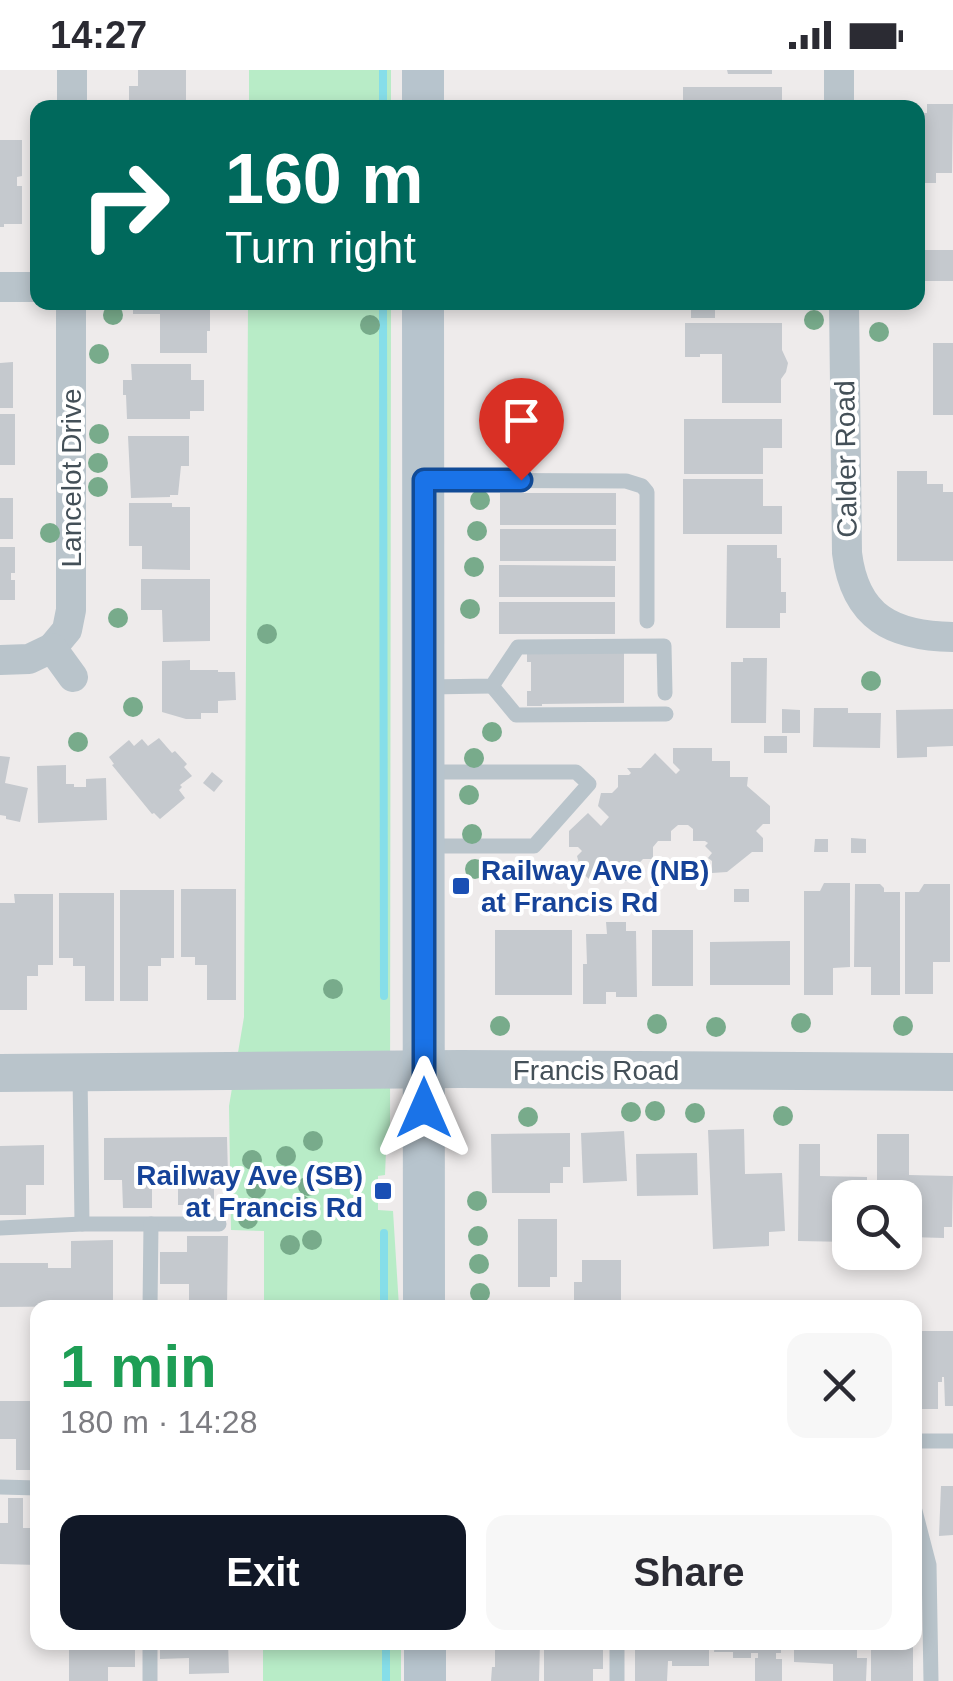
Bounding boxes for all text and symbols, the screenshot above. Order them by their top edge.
text: 14:27 [50,14,147,56]
icon: right [60,140,190,270]
text: 160 m [225,140,423,218]
text: Turn right [225,222,416,273]
pin [479,378,564,481]
street label: Calder Road [829,380,863,538]
street label: Lancelot Drive [56,389,87,567]
icon: arrive [494,393,549,448]
place label: Railway Ave (NB) at Francis Rd [481,855,709,918]
marker: Railway Ave (NB) at Francis Rd [450,875,472,897]
street label: Francis Road [513,1055,679,1086]
position arrow [372,1056,476,1160]
place label: Railway Ave (SB) at Francis Rd [136,1160,363,1223]
marker: Railway Ave (SB) at Francis Rd [372,1180,394,1202]
map controls [832,1180,922,1270]
button: search [832,1180,922,1270]
text: 1 min [60,1333,217,1400]
button: close [787,1333,892,1438]
text: 180 m · 14:28 [60,1404,257,1440]
button: Exit [60,1515,466,1630]
button: Share [486,1515,892,1630]

